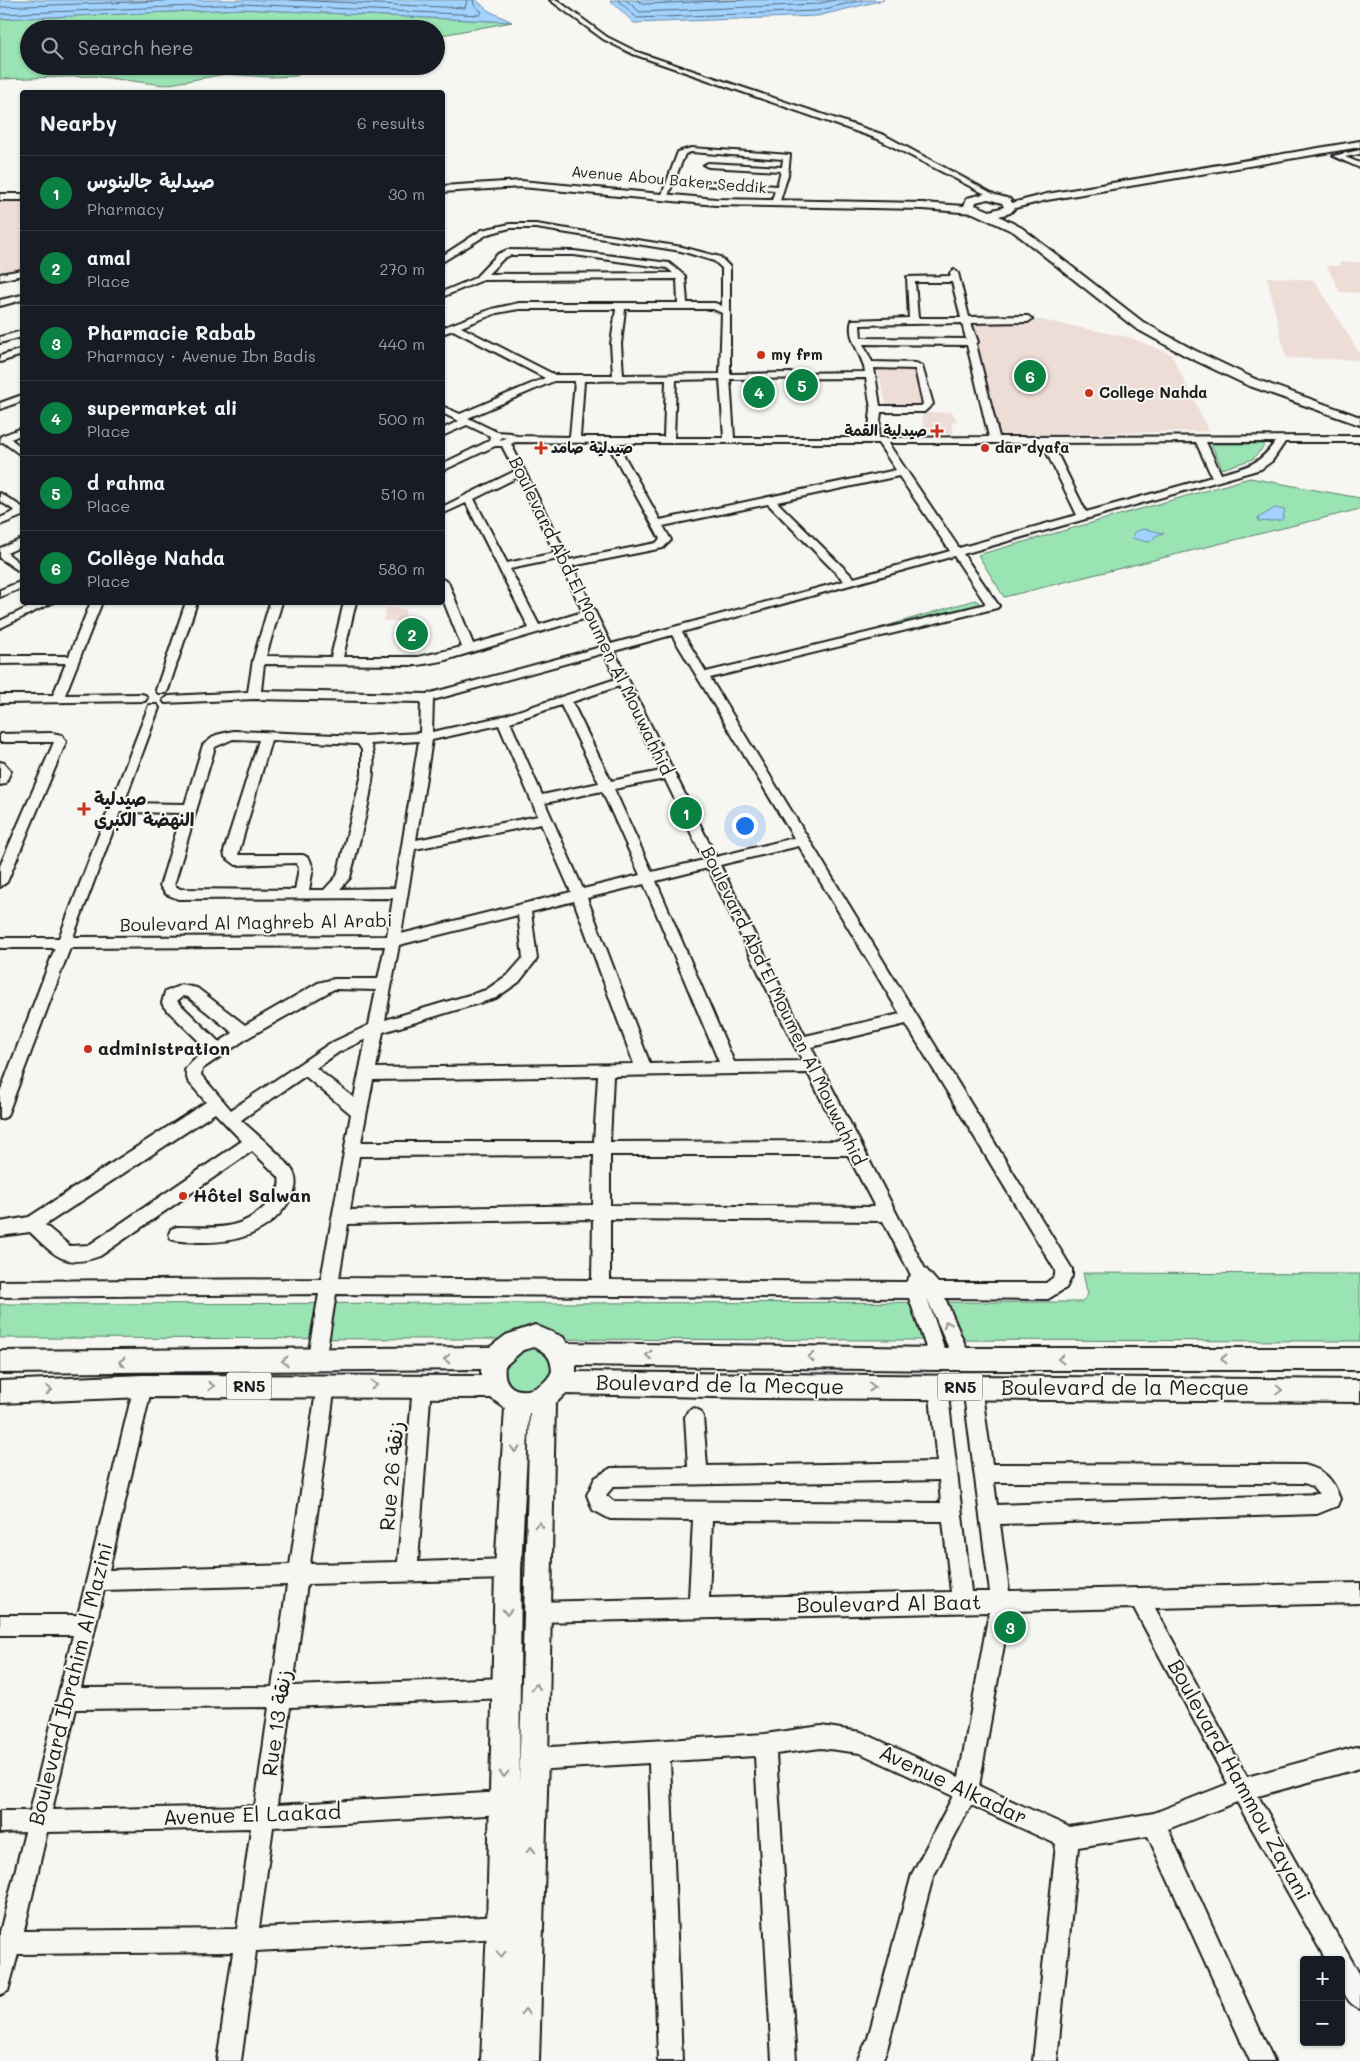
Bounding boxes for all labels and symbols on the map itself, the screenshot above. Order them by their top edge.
street label: Avenue Abou Baker Seddik [571,160,768,198]
place label: my frm [771,344,823,364]
marker: my frm [755,349,767,361]
pin: 6 [1014,357,1046,395]
pin: 5 [786,366,818,404]
pin: 4 [743,373,775,411]
place label: College Nahda [1099,382,1208,402]
marker: College Nahda [1083,387,1095,399]
place label: صيدلية القمة [844,420,927,440]
marker: صيدلية القمة [931,425,943,437]
place label: صيدلية صامد [551,437,633,457]
place label: dar dyafa [995,437,1069,457]
marker: صيدلية صامد [535,442,547,454]
marker: dar dyafa [979,442,991,454]
street label: Boulevard Abd El Moumen Al Mouwahhid [504,452,680,779]
pin: 2 [396,615,428,653]
place label: صيدلية النهضة الكبرى [94,786,194,831]
pin: 1 [670,794,702,832]
marker: صيدلية النهضة الكبرى [78,803,90,815]
your location [732,813,758,839]
street label: Boulevard Abd El Moumen Al Mouwahhid [696,842,872,1169]
street label: Boulevard Al Maghreb Al Arabi [119,908,393,936]
place label: administration [98,1036,230,1060]
marker: administration [82,1043,94,1055]
place label: Hôtel Salwan [193,1183,311,1207]
marker: Hôtel Salwan [177,1190,189,1202]
one-way arrow [942,1320,953,1329]
one-way arrow [645,1350,652,1360]
one-way arrow [807,1352,815,1362]
one-way arrow [443,1354,451,1364]
one-way arrow [1057,1354,1065,1364]
one-way arrow [1220,1354,1228,1364]
one-way arrow [281,1356,288,1366]
one-way arrow [118,1357,126,1367]
street label: Boulevard de la Mecque [596,1368,844,1399]
road number: RN5 [226,1372,272,1400]
street label: Boulevard de la Mecque [1001,1373,1249,1400]
road number: RN5 [938,1374,982,1400]
one-way arrow [370,1380,378,1390]
one-way arrow [208,1381,215,1391]
one-way arrow [868,1382,876,1392]
one-way arrow [1275,1384,1283,1395]
one-way arrow [45,1385,53,1395]
street label: Rue 26 زنقة [372,1420,409,1532]
one-way arrow [510,1446,521,1454]
one-way arrow [534,1521,545,1529]
street label: Boulevard Ibrahim Al Mazini [21,1539,118,1828]
street label: Boulevard Al Baat [796,1587,982,1618]
one-way arrow [502,1608,513,1616]
pin: 3 [994,1608,1026,1646]
street label: Boulevard Hammou Zayani [1163,1654,1318,1905]
street label: Rue 13 زنقة [255,1668,296,1778]
one-way arrow [530,1683,541,1691]
street label: Avenue Alkadar [875,1738,1032,1830]
one-way arrow [499,1770,509,1778]
street label: Avenue El Laakad [162,1797,341,1830]
one-way arrow [525,1846,536,1854]
one-way arrow [496,1950,507,1958]
one-way arrow [519,2008,530,2016]

